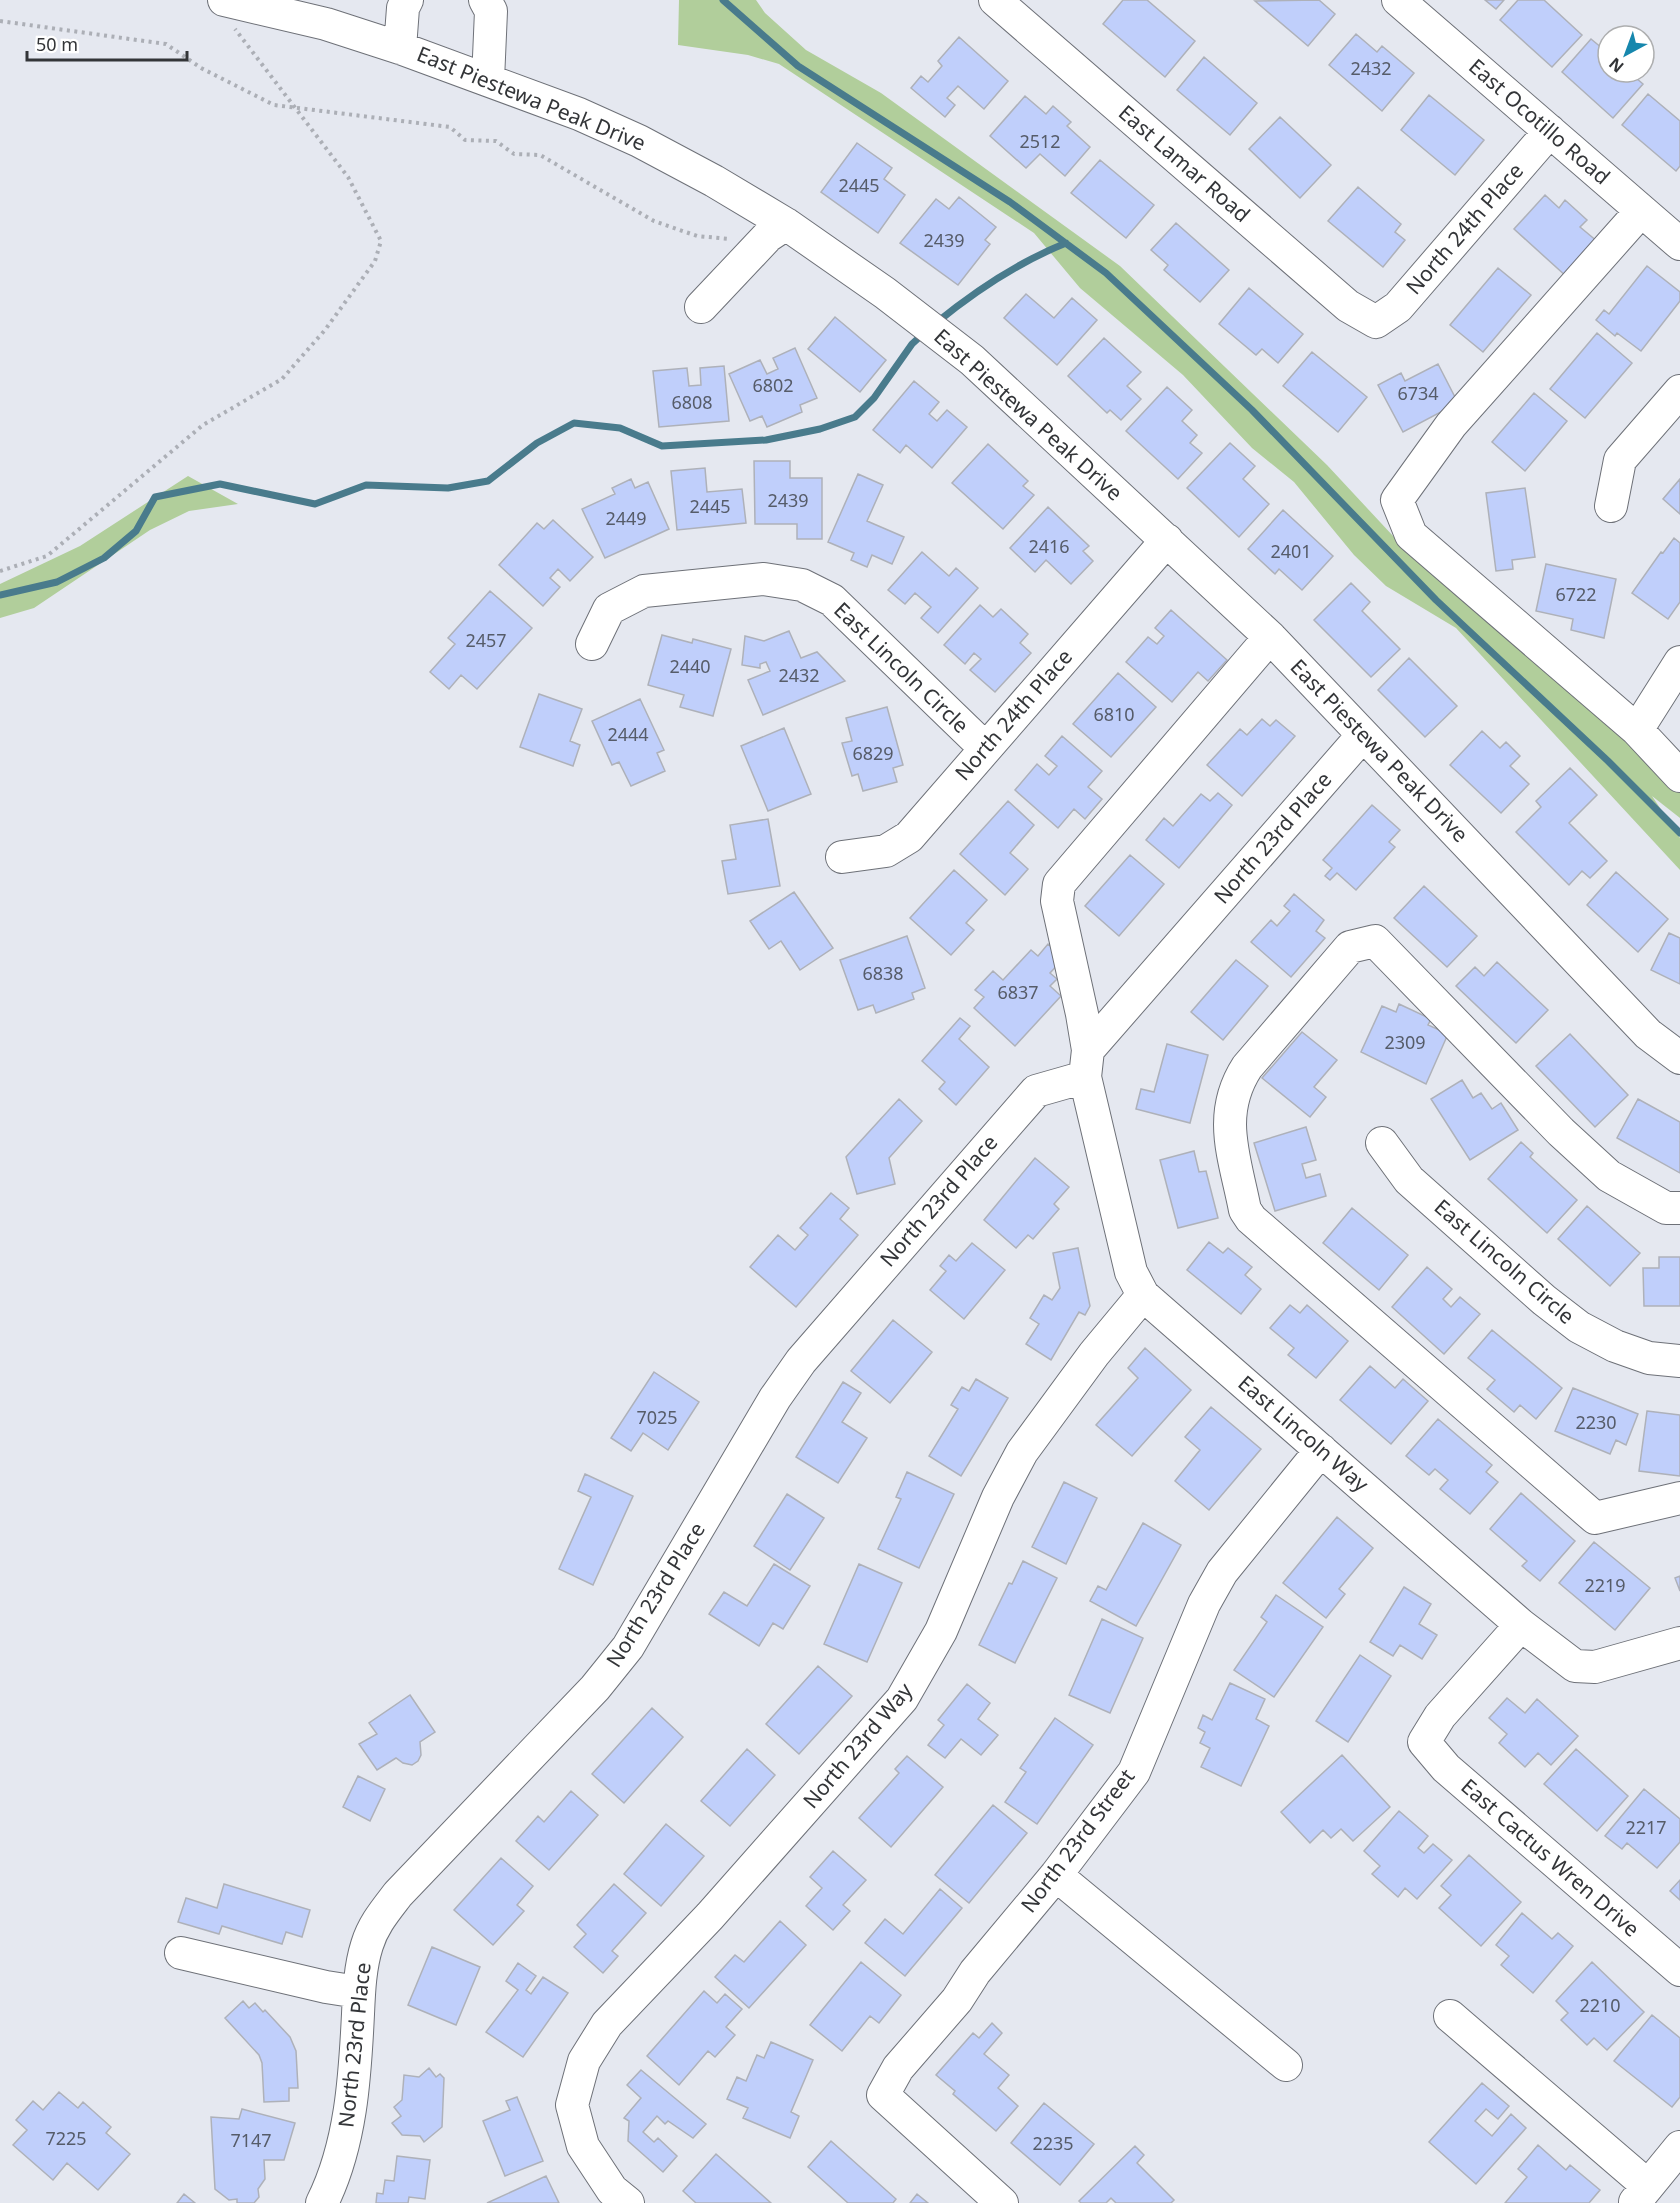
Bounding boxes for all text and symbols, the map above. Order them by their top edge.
scale bar [27,24,188,62]
north arrow [1596,24,1656,84]
text: 50 m [36,32,78,56]
street label: East Piestewa Peak Drive [413,39,650,157]
street label: East Ocotillo Road [1463,52,1616,190]
text: N [1604,53,1628,78]
house number: 2432 [1350,56,1392,80]
street label: East Lamar Road [1113,98,1256,228]
house number: 2512 [1019,129,1061,153]
street label: North 24th Place [1399,157,1529,300]
house number: 2445 [838,173,880,197]
house number: 2439 [923,228,965,252]
street label: East Piestewa Peak Drive [929,322,1129,506]
house number: 6802 [752,373,794,397]
house number: 6734 [1397,381,1439,405]
house number: 6808 [671,390,713,414]
house number: 2439 [767,488,809,512]
house number: 2445 [689,494,731,518]
house number: 2449 [605,506,647,530]
house number: 2416 [1028,534,1070,558]
house number: 2401 [1270,539,1312,563]
house number: 6722 [1555,582,1597,606]
street label: East Lincoln Circle [828,596,975,739]
house number: 2457 [465,628,507,652]
street label: North 24th Place [948,643,1078,786]
street label: East Piestewa Peak Drive [1285,653,1475,848]
house number: 2440 [669,654,711,678]
house number: 2432 [778,663,820,687]
house number: 6810 [1093,702,1135,726]
house number: 2444 [607,722,649,746]
house number: 6829 [852,741,894,765]
street label: North 23rd Place [1207,766,1337,909]
house number: 6838 [862,961,904,985]
house number: 6837 [997,980,1039,1004]
house number: 2309 [1384,1030,1426,1054]
street label: North 23rd Place [873,1129,1003,1272]
street label: East Lincoln Circle [1429,1193,1581,1330]
street label: East Lincoln Way [1233,1369,1375,1498]
house number: 7025 [636,1405,678,1429]
house number: 2230 [1575,1410,1617,1434]
street label: North 23rd Place [599,1517,711,1672]
house number: 2219 [1584,1573,1626,1597]
street label: North 23rd Way [796,1677,918,1814]
street label: North 23rd Street [1014,1763,1141,1918]
street label: East Cactus Wren Drive [1456,1772,1646,1942]
house number: 2217 [1625,1815,1667,1839]
street label: North 23rd Place [331,1961,377,2129]
house number: 2210 [1579,1993,1621,2017]
house number: 7225 [45,2126,87,2150]
house number: 7147 [230,2128,272,2152]
house number: 2235 [1032,2131,1074,2155]

